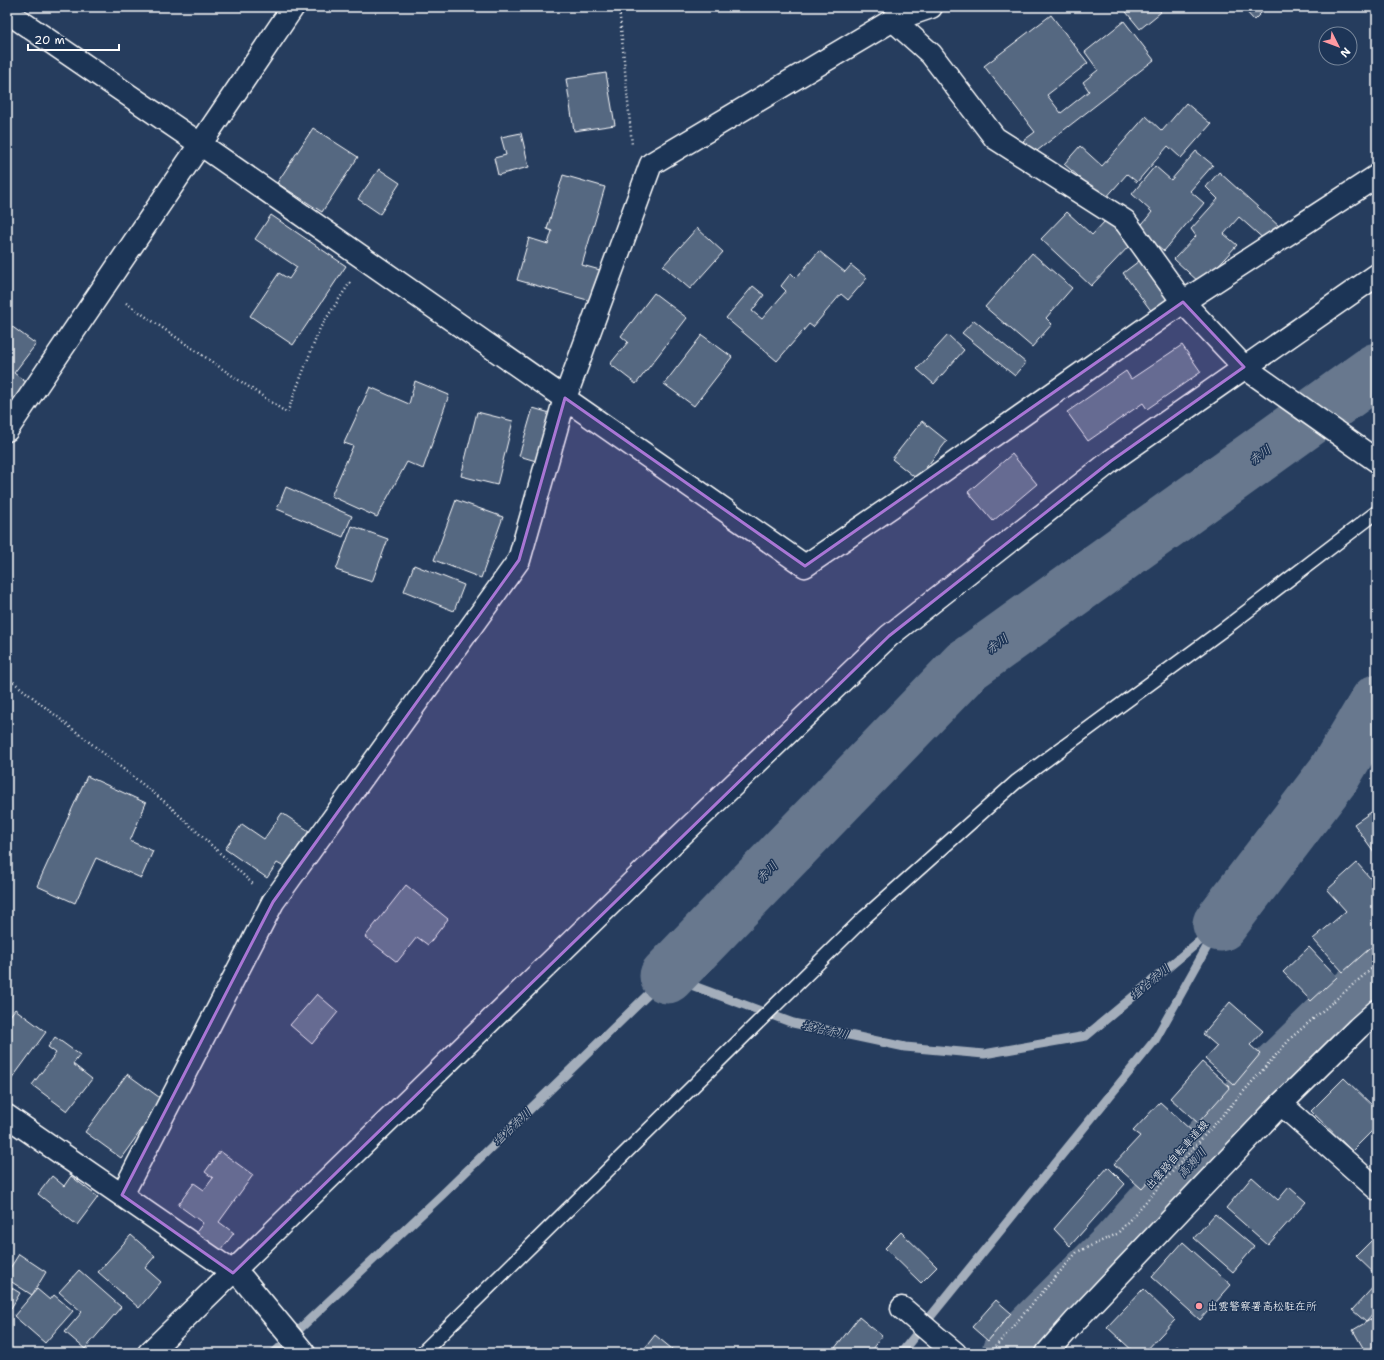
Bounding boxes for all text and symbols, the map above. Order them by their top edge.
scale bar [28,26,119,52]
north arrow [1318,26,1358,66]
text: 20 m [34,32,65,48]
text: N [1336,44,1354,61]
water label: 赤川 [1246,441,1274,469]
water label: 赤川 [983,630,1011,658]
water label: 赤川 [753,858,781,886]
water label: 塩冶赤川 [1126,960,1174,1004]
water label: 塩冶赤川 [800,1017,850,1043]
water label: 塩冶赤川 [489,1105,535,1149]
street label: 出雲路自転車道線 [1142,1117,1212,1193]
water label: 高瀬川 [1174,1144,1210,1182]
place label: 出雲警察署高松駐在所 [1207,1299,1317,1314]
marker: 出雲警察署高松駐在所 [1194,1301,1204,1311]

